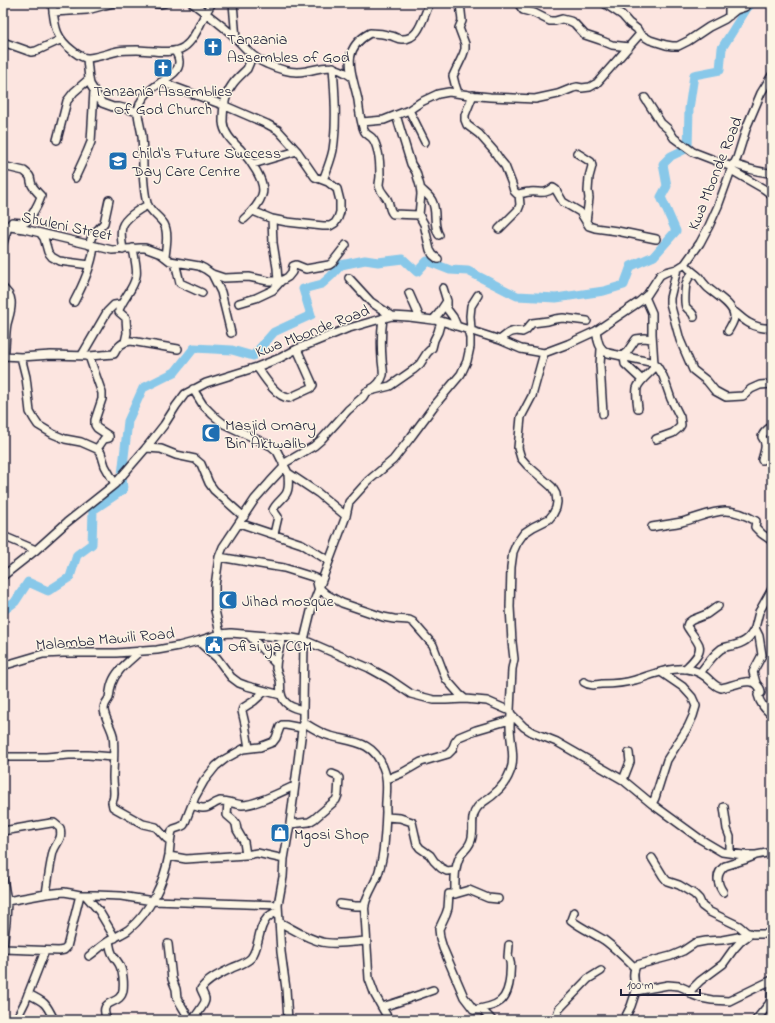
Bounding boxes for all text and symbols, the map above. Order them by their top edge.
place label: Tanzania Assembles of God [227,28,350,70]
church icon: Tanzania Assembles of God [202,36,224,58]
church icon: Tanzania Assemblies Of God Church [152,57,174,79]
place label: Tanzania Assemblies Of God Church [93,80,233,122]
street label: Kwa Mbonde Road [682,114,750,234]
place label: child's Future Success Day Care Centre [131,142,281,184]
school or university icon: child's Future Success Day Care Centre [107,150,129,172]
street label: Shuleni Street [19,206,115,248]
street label: Kwa Mbonde Road [252,299,373,365]
place label: Masjid Omary Bin Aktwalib [224,414,316,456]
mosque icon: Masjid Omary Bin Aktwalib [200,422,222,444]
mosque icon: Jihad mosque [217,589,239,611]
place label: Jihad mosque [242,590,335,614]
street label: Malamba Mawili Road [35,622,176,658]
public building icon: Ofisi ya CCM [203,634,225,656]
place label: Ofisi ya CCM [228,635,312,659]
shop icon: Mgosi Shop [269,822,291,844]
place label: Mgosi Shop [294,823,369,847]
scale bar [621,971,700,997]
text: 100 m [627,977,654,995]

